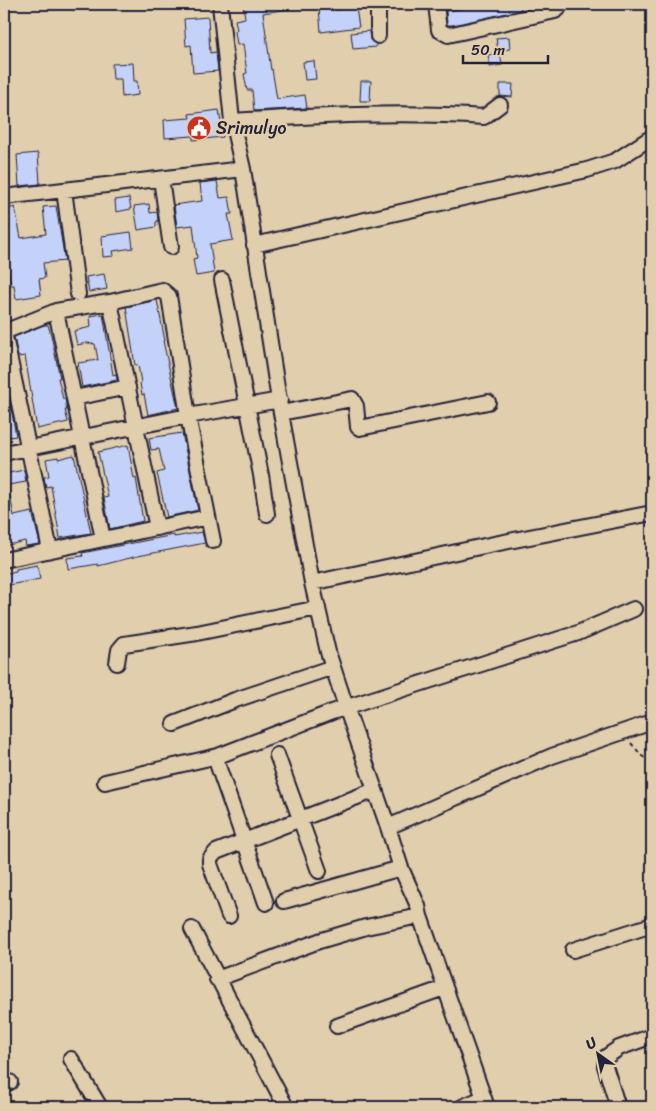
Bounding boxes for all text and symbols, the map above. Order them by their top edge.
scale bar [463,32,548,64]
text: 50 m [471,37,506,63]
place label: Srimulyo [216,112,287,144]
public building icon: Srimulyo [186,115,212,141]
north arrow [574,1028,624,1078]
text: U [580,1030,602,1057]

